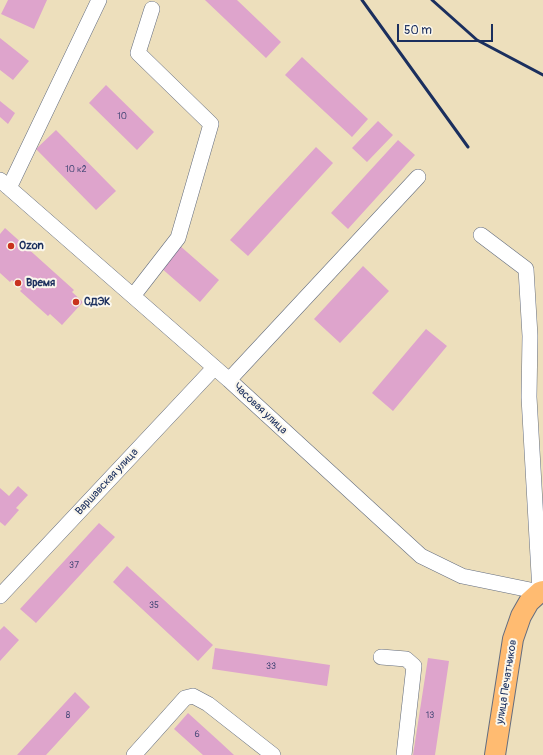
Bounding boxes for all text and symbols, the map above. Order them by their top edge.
scale bar [399,16,495,42]
text: 50 m [404,23,432,38]
house number: 10 [117,112,127,122]
house number: 10 к2 [65,165,87,175]
place label: Ozon [19,239,44,253]
marker: Ozon [6,241,16,251]
place label: Время [26,276,55,290]
marker: Время [13,278,23,288]
place label: СДЭК [84,295,110,309]
marker: СДЭК [71,297,81,307]
street label: Часовая улица [230,381,290,437]
street label: Варшавская улица [73,446,141,518]
house number: 37 [69,561,79,571]
house number: 35 [149,601,159,611]
street label: улица Печатников [494,639,520,725]
house number: 33 [266,662,276,672]
house number: 8 [66,711,70,721]
house number: 13 [426,711,434,721]
house number: 6 [194,730,200,740]

